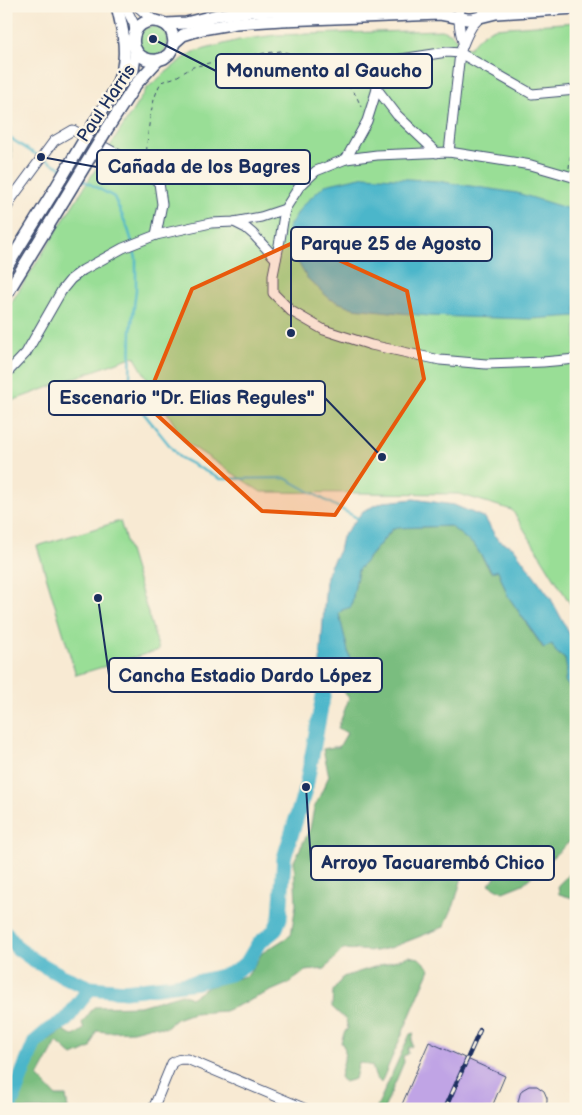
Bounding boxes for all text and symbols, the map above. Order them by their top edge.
callout: Monumento al Gaucho [216,54,432,88]
street label: Paul Harris [73,60,140,146]
text: Monumento al Gaucho [226,60,422,83]
callout: Cañada de los Bagres [97,150,310,184]
text: Cañada de los Bagres [108,156,300,179]
callout: Parque 25 de Agosto [291,227,492,261]
text: Parque 25 de Agosto [301,233,482,256]
callout: Escenario "Dr. Elias Regules" [49,381,325,415]
text: Escenario "Dr. Elias Regules" [59,387,315,410]
callout: Cancha Estadio Dardo López [109,658,382,692]
text: Cancha Estadio Dardo López [118,665,372,688]
callout: Arroyo Tacuarembó Chico [311,846,554,880]
text: Arroyo Tacuarembó Chico [320,852,545,875]

